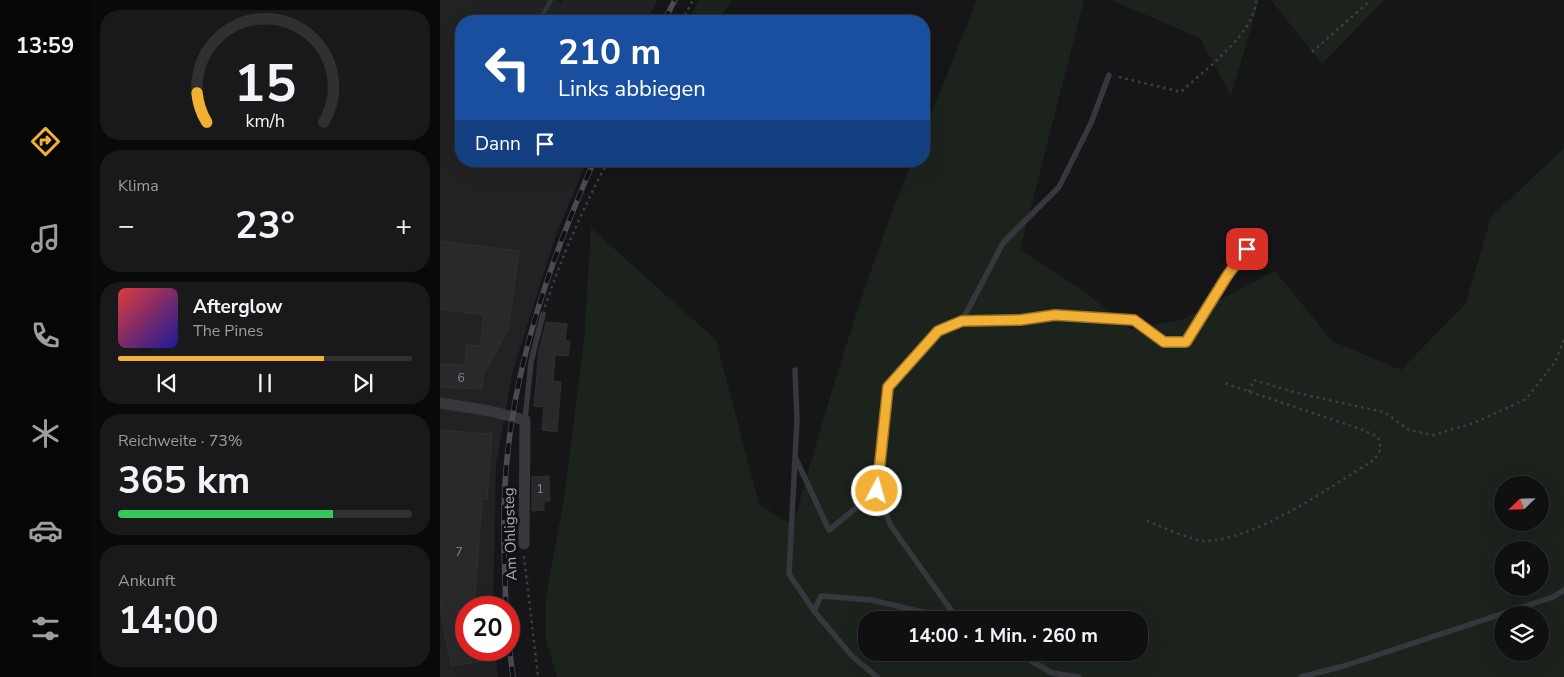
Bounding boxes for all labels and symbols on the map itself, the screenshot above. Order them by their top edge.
pin [1226,228,1268,270]
house number: 6 [457,370,465,386]
position arrow [850,464,902,516]
north arrow [1494,476,1549,531]
house number: 1 [536,481,544,497]
street label: Am Ohligsteg [498,487,522,581]
house number: 7 [455,544,463,560]
speed limit sign: 20 [455,596,520,661]

